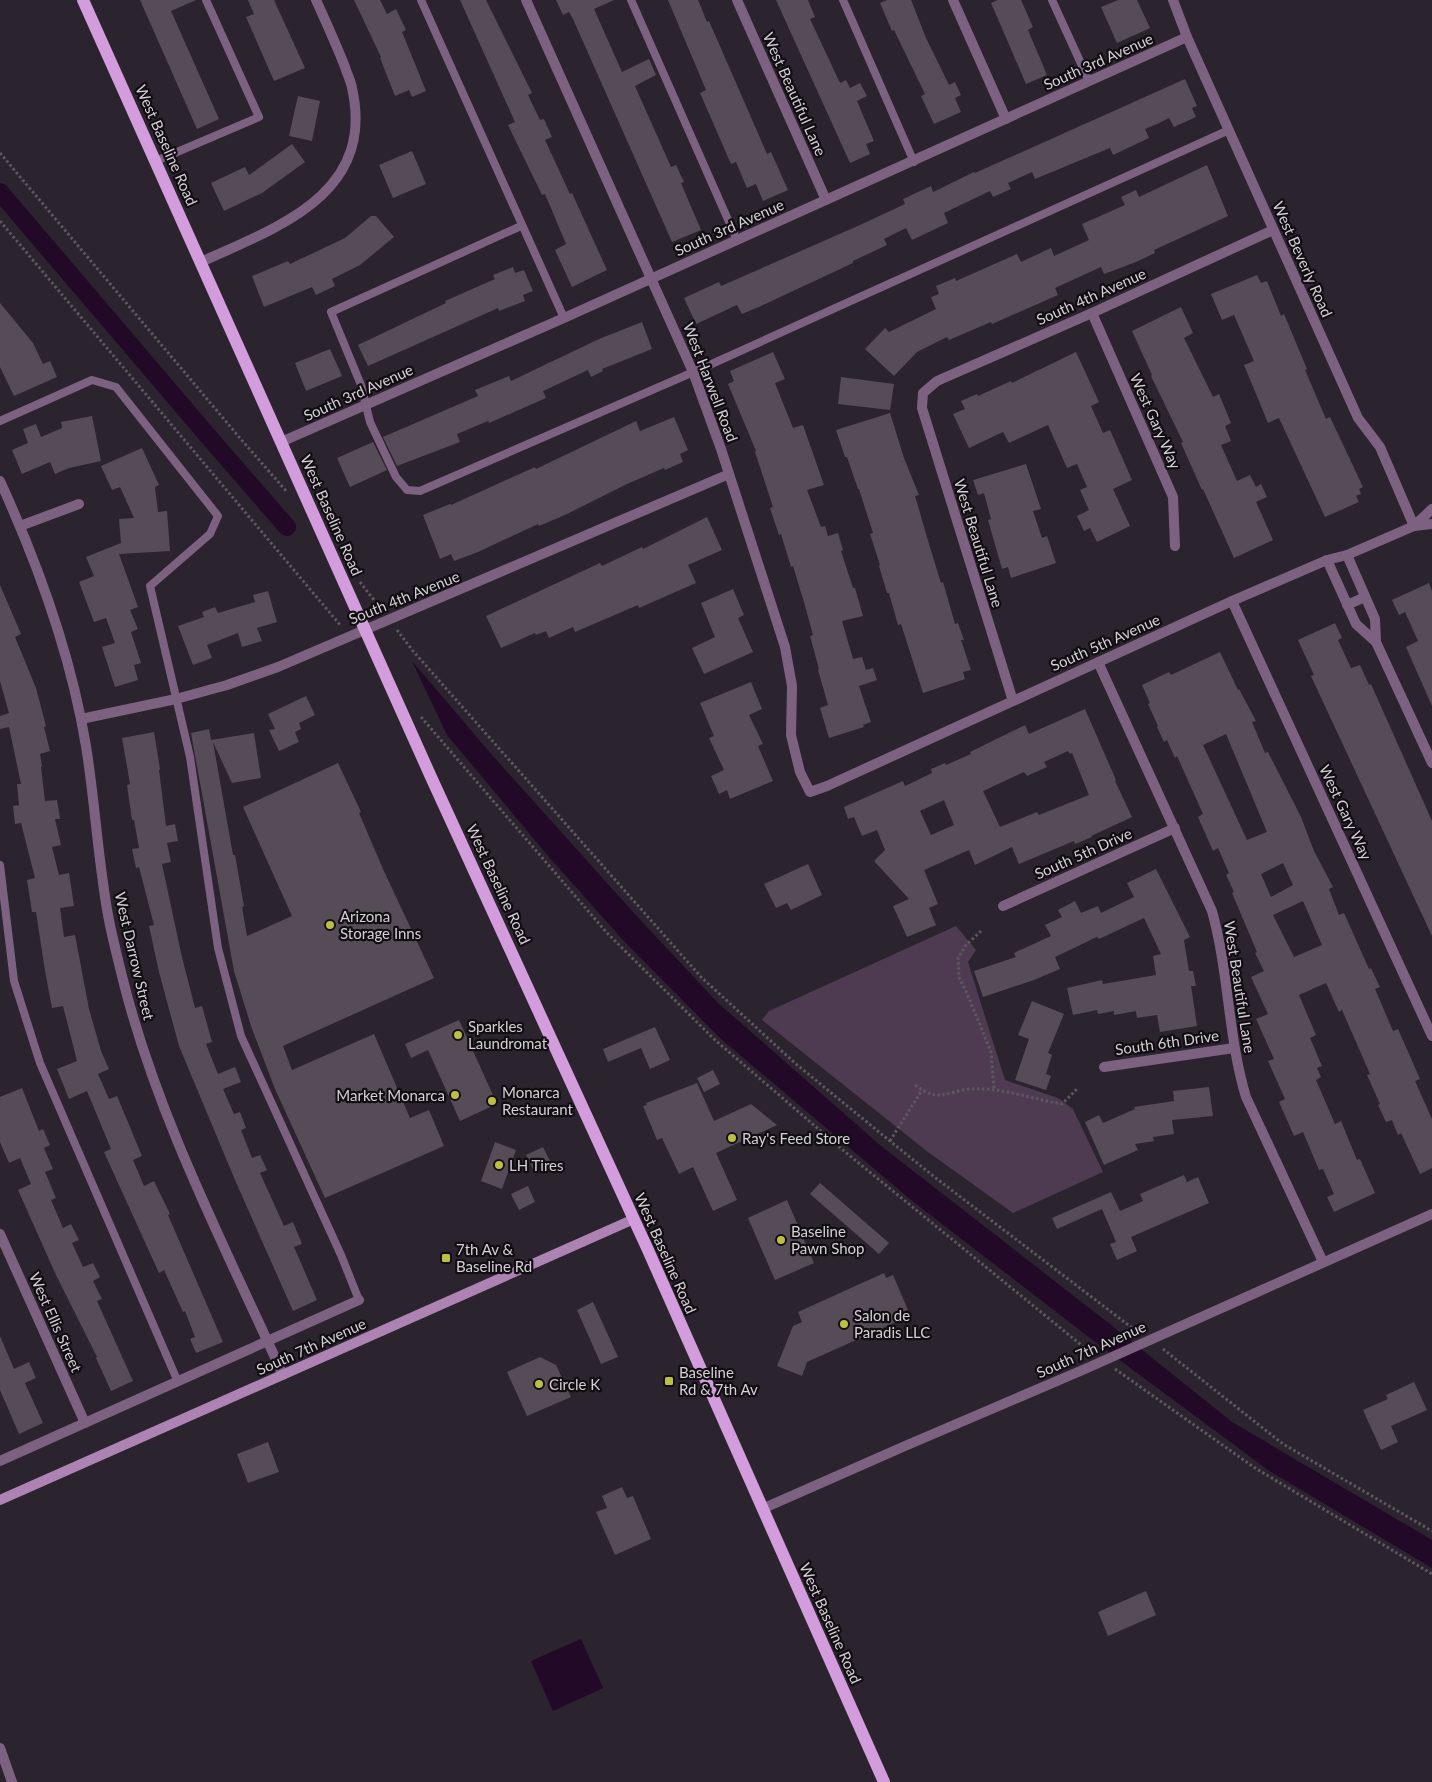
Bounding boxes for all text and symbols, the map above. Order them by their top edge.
street label: West Beautiful Lane [760,29,830,159]
street label: South 3rd Avenue [1041,29,1156,93]
street label: West Baseline Road [132,82,202,208]
street label: South 3rd Avenue [672,195,787,259]
street label: West Beverly Road [1269,198,1337,320]
street label: South 4th Avenue [1033,264,1149,328]
street label: West Harwell Road [680,320,742,444]
street label: South 3rd Avenue [301,360,416,424]
street label: West Gary Way [1127,370,1185,472]
street label: West Baseline Road [297,452,367,578]
street label: West Beautiful Lane [951,477,1007,609]
street label: South 4th Avenue [346,567,462,627]
street label: South 5th Avenue [1047,610,1163,674]
street label: West Gary Way [1316,762,1376,863]
street label: West Baseline Road [463,821,535,947]
street label: South 5th Drive [1032,823,1135,882]
street label: West Darrow Street [112,890,159,1022]
place label: Arizona Storage Inns [340,907,421,942]
marker: Arizona Storage Inns [324,919,336,931]
street label: West Beautiful Lane [1221,920,1259,1054]
place label: Sparkles Laundromat [468,1017,548,1052]
street label: South 6th Drive [1114,1026,1220,1058]
marker: Sparkles Laundromat [452,1029,464,1041]
place label: Monarca Restaurant [502,1083,574,1118]
place label: Market Monarca [336,1086,445,1104]
marker: Market Monarca [449,1089,461,1101]
marker: Monarca Restaurant [486,1095,498,1107]
place label: Ray's Feed Store [742,1129,850,1147]
marker: Ray's Feed Store [726,1132,738,1144]
place label: LH Tires [509,1156,564,1174]
marker: LH Tires [493,1159,505,1171]
street label: West Baseline Road [631,1190,701,1316]
place label: Baseline Pawn Shop [791,1222,864,1257]
marker: Baseline Pawn Shop [775,1234,787,1246]
place label: 7th Av & Baseline Rd [456,1240,532,1275]
marker: 7th Av & Baseline Rd [440,1252,452,1264]
street label: West Ellis Street [26,1269,86,1375]
place label: Salon de Paradis LLC [854,1306,930,1341]
street label: South 7th Avenue [253,1314,369,1378]
street label: South 7th Avenue [1033,1317,1149,1381]
marker: Salon de Paradis LLC [838,1318,850,1330]
place label: Baseline Rd & 7th Av [679,1363,758,1398]
place label: Circle K [549,1375,600,1393]
marker: Baseline Rd & 7th Av [663,1375,675,1387]
marker: Circle K [533,1378,545,1390]
street label: West Baseline Road [796,1560,866,1686]

